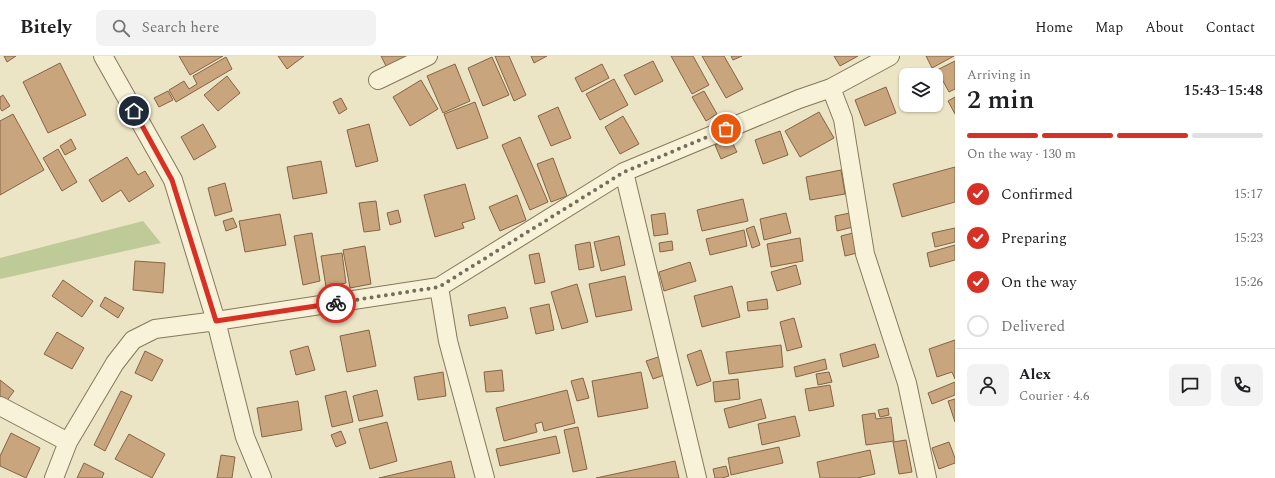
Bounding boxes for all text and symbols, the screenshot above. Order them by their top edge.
search box [96,10,376,46]
text: Bitely [20,13,72,42]
text: Search here [142,16,219,39]
icon: search [110,17,132,39]
text: Home [1035,17,1073,38]
text: Map [1095,17,1123,38]
text: About [1145,17,1184,38]
text: Contact [1206,17,1255,38]
text: Arriving in [967,65,1031,85]
map controls [899,68,943,112]
button: layers [899,68,943,112]
text: 15:43–15:48 [1183,79,1263,102]
text: 2 min [967,80,1034,120]
pin [117,94,151,128]
icon: home [123,100,145,122]
pin [709,112,743,146]
icon: bag [715,118,737,140]
text: On the way · 130 m [967,144,1076,164]
icon: check [967,183,989,205]
text: Confirmed [1001,183,1073,206]
text: 15:17 [1234,184,1263,204]
icon: check [967,227,989,249]
text: Preparing [1001,227,1067,250]
text: 15:23 [1234,228,1263,248]
icon: check [967,271,989,293]
text: On the way [1001,271,1076,294]
text: 15:26 [1234,272,1263,292]
courier [316,283,356,323]
icon: bike [325,292,347,314]
text: Delivered [1001,315,1065,338]
text: Alex [1019,363,1051,386]
button: person [967,364,1009,406]
button: chat [1169,364,1211,406]
button: phone [1221,364,1263,406]
text: Courier · 4.6 [1019,386,1089,406]

